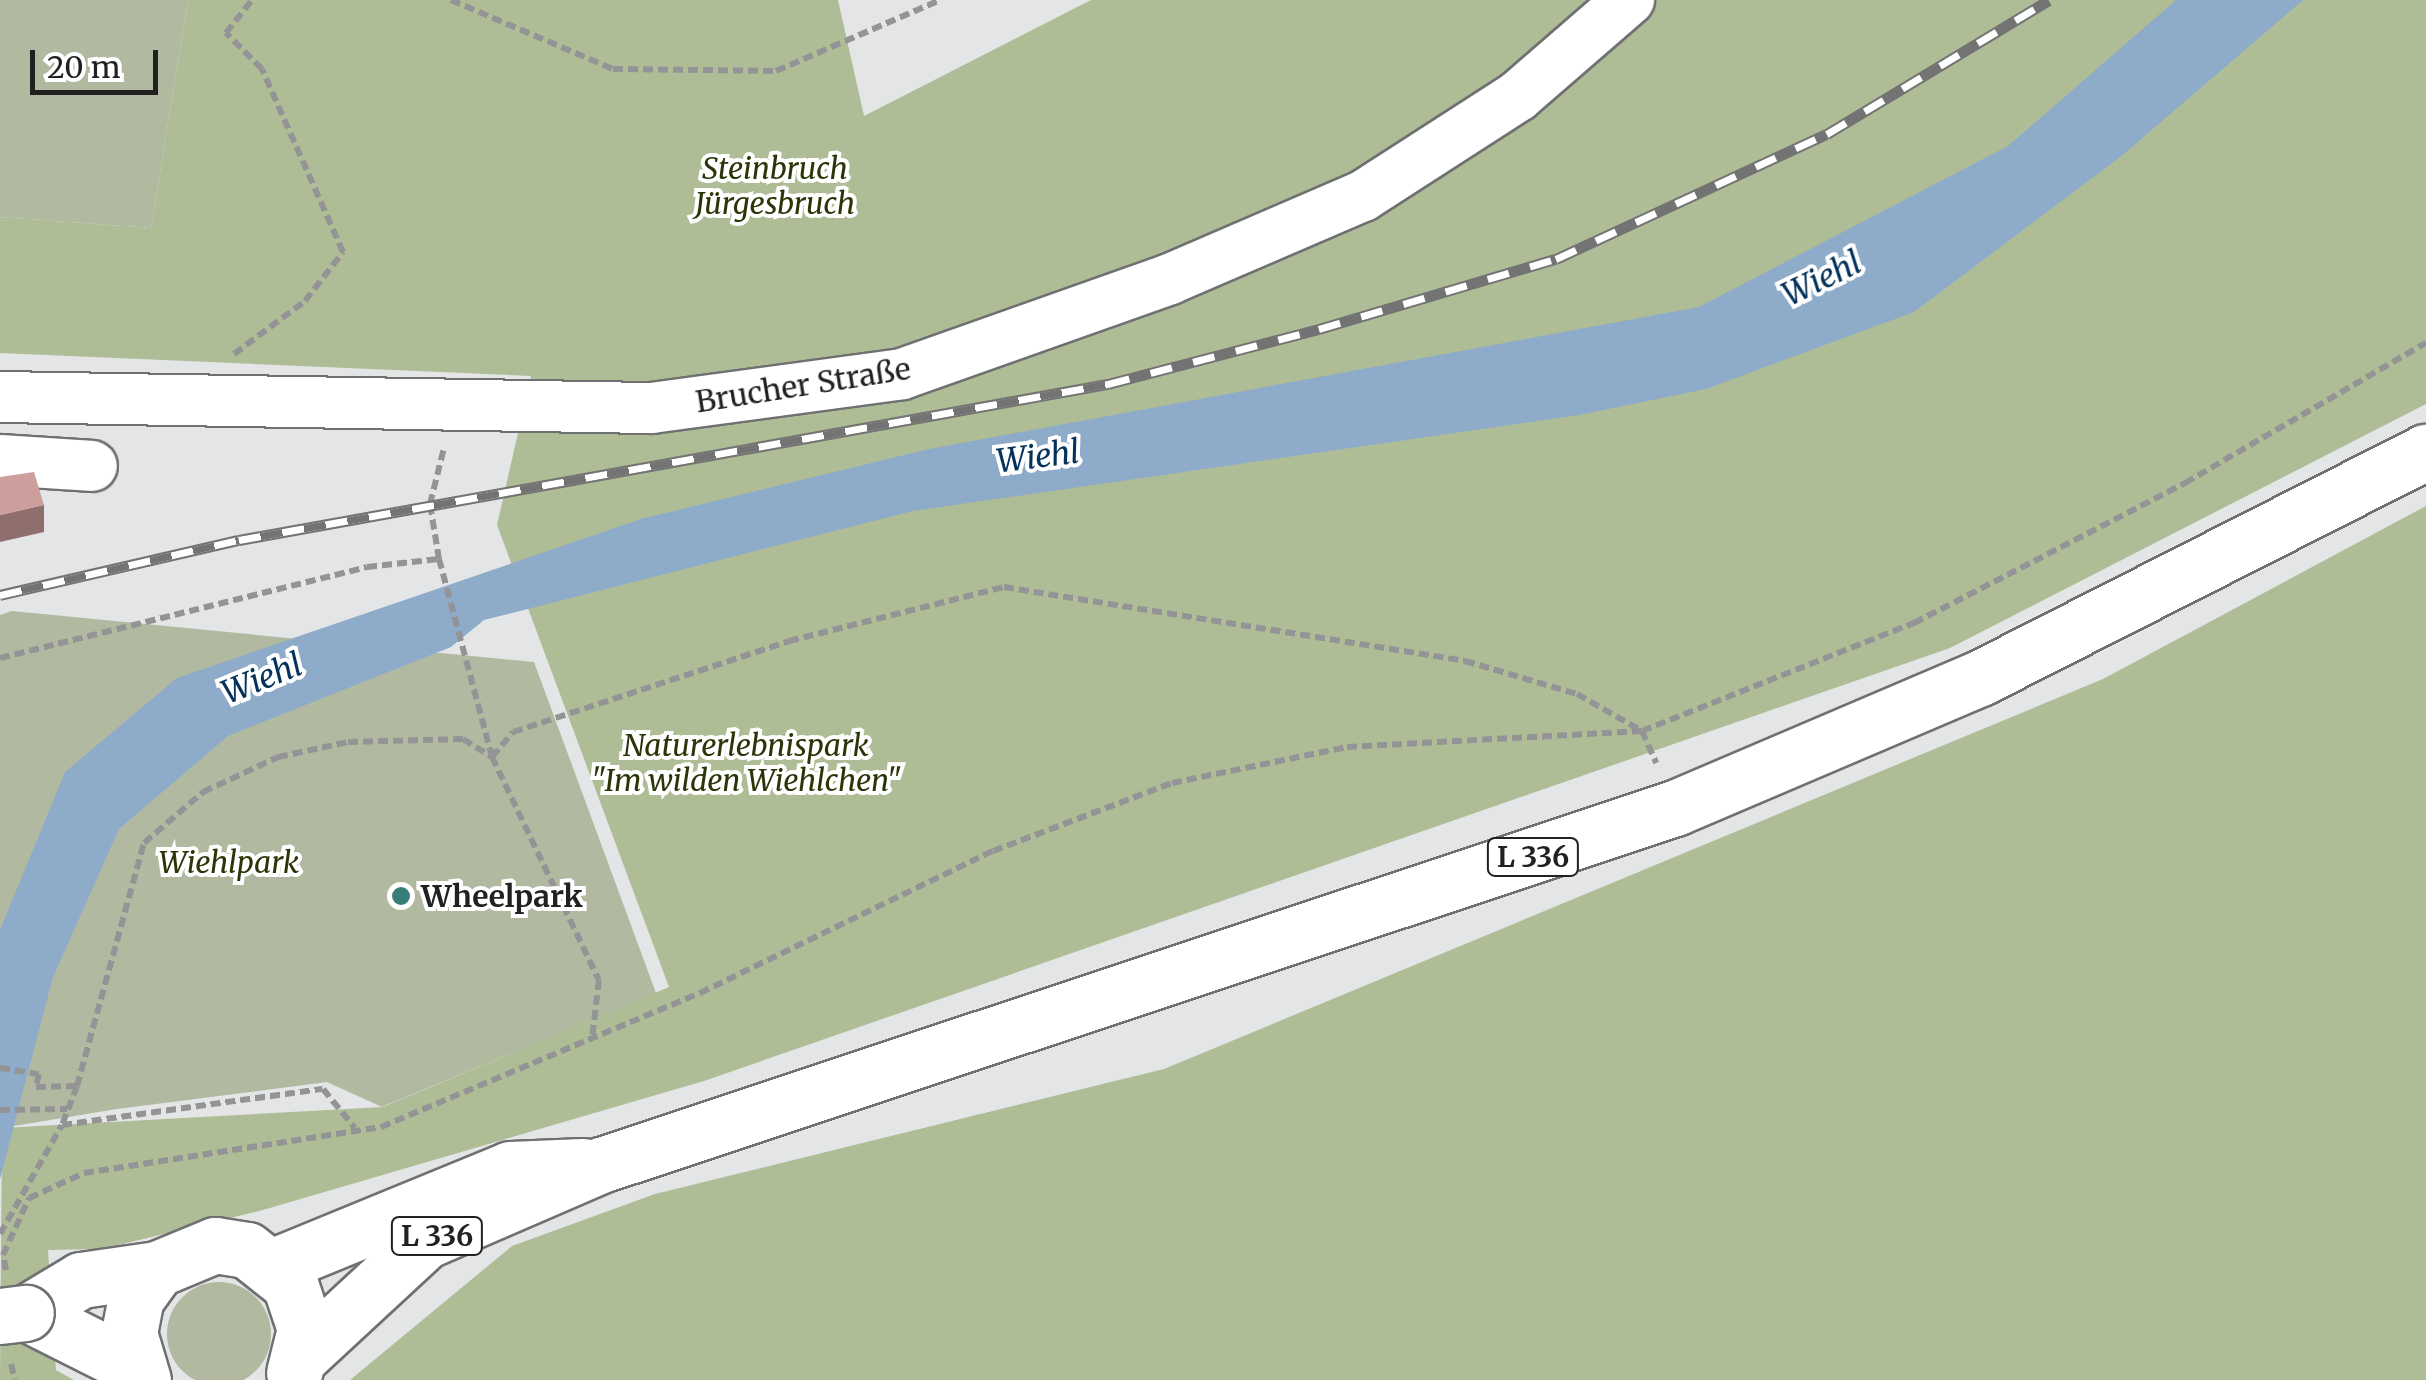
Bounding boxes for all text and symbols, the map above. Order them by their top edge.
scale bar [35,30,162,92]
text: 20 m [47,48,120,86]
park label: Steinbruch Jürgesbruch [695,150,855,220]
water label: Wiehl [1776,243,1868,315]
street label: Brucher Straße [693,350,913,420]
water label: Wiehl [994,433,1082,481]
water label: Wiehl [216,646,308,712]
park label: Naturerlebnispark "Im wilden Wiehlchen" [591,727,901,798]
road number: L 336 [1486,834,1580,880]
park label: Wiehlpark [159,844,299,880]
place label: Wheelpark [421,878,583,914]
marker: Wheelpark [390,885,412,907]
road number: L 336 [390,1213,484,1259]

